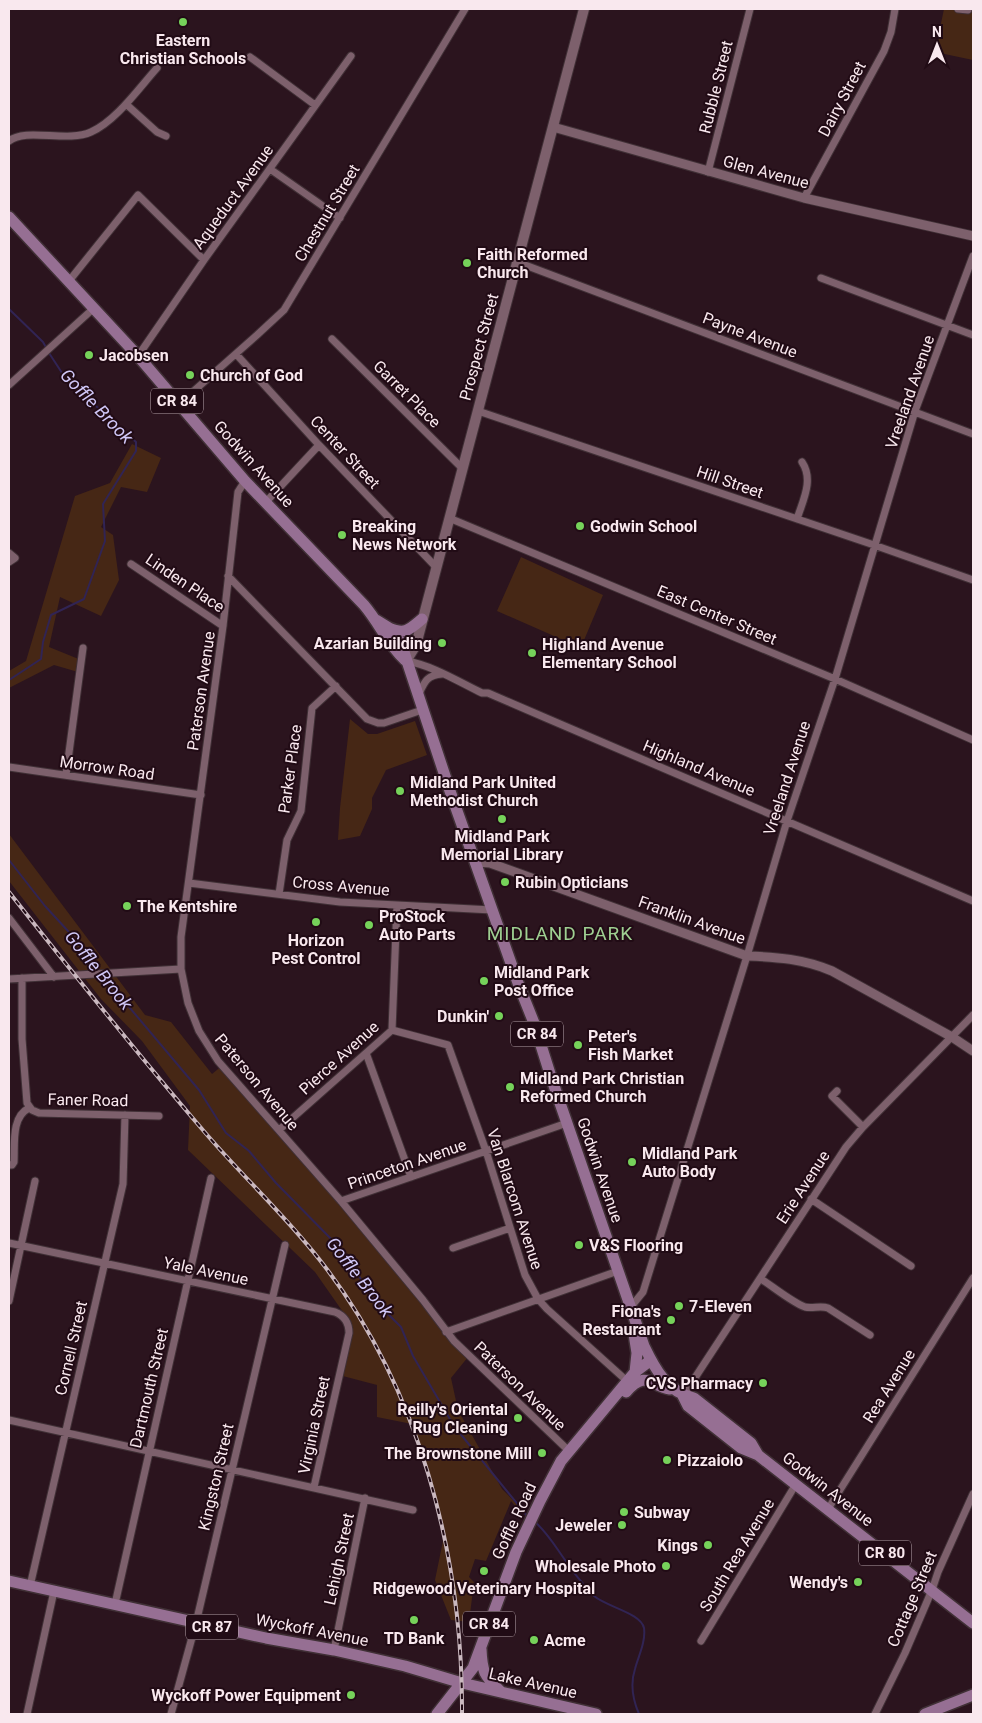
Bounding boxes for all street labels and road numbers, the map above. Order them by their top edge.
street label: Rubble Street [695,39,737,135]
street label: Dairy Street [814,58,870,140]
street label: Aqueduct Avenue [189,141,277,253]
street label: Glen Avenue [721,151,811,193]
street label: Chestnut Street [290,161,364,265]
street label: Prospect Street [456,291,502,403]
street label: Payne Avenue [700,308,800,362]
street label: Vreeland Avenue [882,333,938,451]
street label: Garret Place [369,356,445,432]
road number: CR 84 [151,388,203,414]
street label: Center Street [306,411,384,493]
street label: Godwin Avenue [210,417,298,511]
street label: Hill Street [694,462,766,502]
street label: Linden Place [142,550,228,616]
street label: East Center Street [654,581,780,649]
street label: Paterson Avenue [183,630,219,752]
street label: Vreeland Avenue [760,719,814,837]
street label: Parker Place [274,723,306,815]
street label: Highland Avenue [640,736,758,800]
street label: Morrow Road [58,752,156,784]
street label: Cross Avenue [292,872,390,900]
street label: Franklin Avenue [636,892,748,948]
street label: Pierce Avenue [295,1017,383,1099]
road number: CR 84 [511,1022,563,1046]
street label: Paterson Avenue [211,1030,303,1134]
street label: Faner Road [47,1090,129,1110]
street label: Godwin Avenue [573,1115,627,1225]
street label: Van Blarcom Avenue [483,1126,547,1272]
street label: Princeton Avenue [345,1135,469,1193]
street label: Erie Avenue [772,1147,834,1227]
street label: Yale Avenue [162,1253,250,1289]
street label: Cornell Street [51,1299,91,1397]
street label: Dartmouth Street [126,1326,172,1450]
street label: Paterson Avenue [470,1337,570,1435]
street label: Rea Avenue [859,1346,919,1426]
street label: Virginia Street [294,1374,334,1476]
street label: Kingston Street [194,1422,238,1532]
street label: Godwin Avenue [779,1448,877,1530]
street label: Goffle Road [488,1479,540,1563]
street label: South Rea Avenue [696,1495,778,1615]
street label: Lehigh Street [320,1511,358,1607]
road number: CR 80 [859,1540,911,1566]
street label: Cottage Street [883,1548,941,1650]
street label: Wyckoff Avenue [254,1610,370,1650]
road number: CR 84 [463,1612,515,1636]
road number: CR 87 [186,1614,238,1640]
street label: Lake Avenue [487,1664,579,1702]

